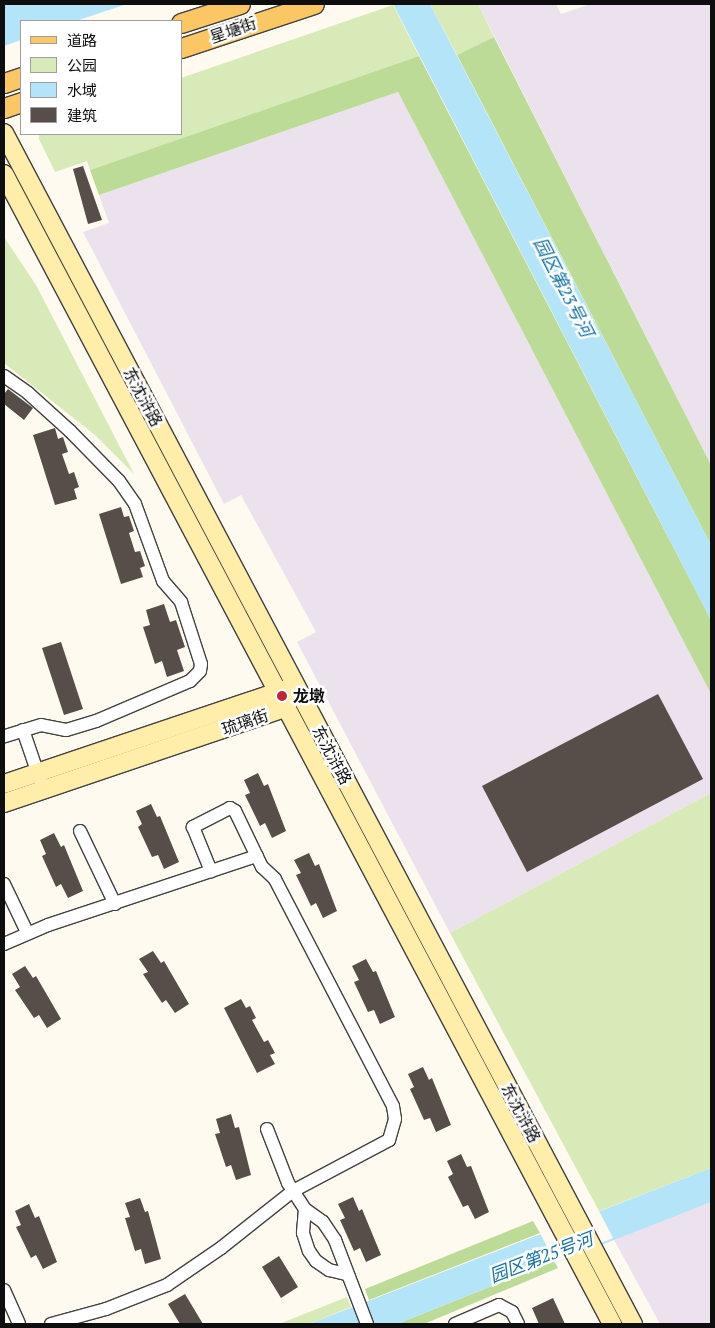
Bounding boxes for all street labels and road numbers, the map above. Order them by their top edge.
street label: 星塘街 [207,13,259,47]
street label: 东沈浒路 [120,364,166,430]
street label: 琉璃街 [219,705,271,739]
street label: 东沈浒路 [309,722,355,788]
street label: 东沈浒路 [498,1080,544,1146]

